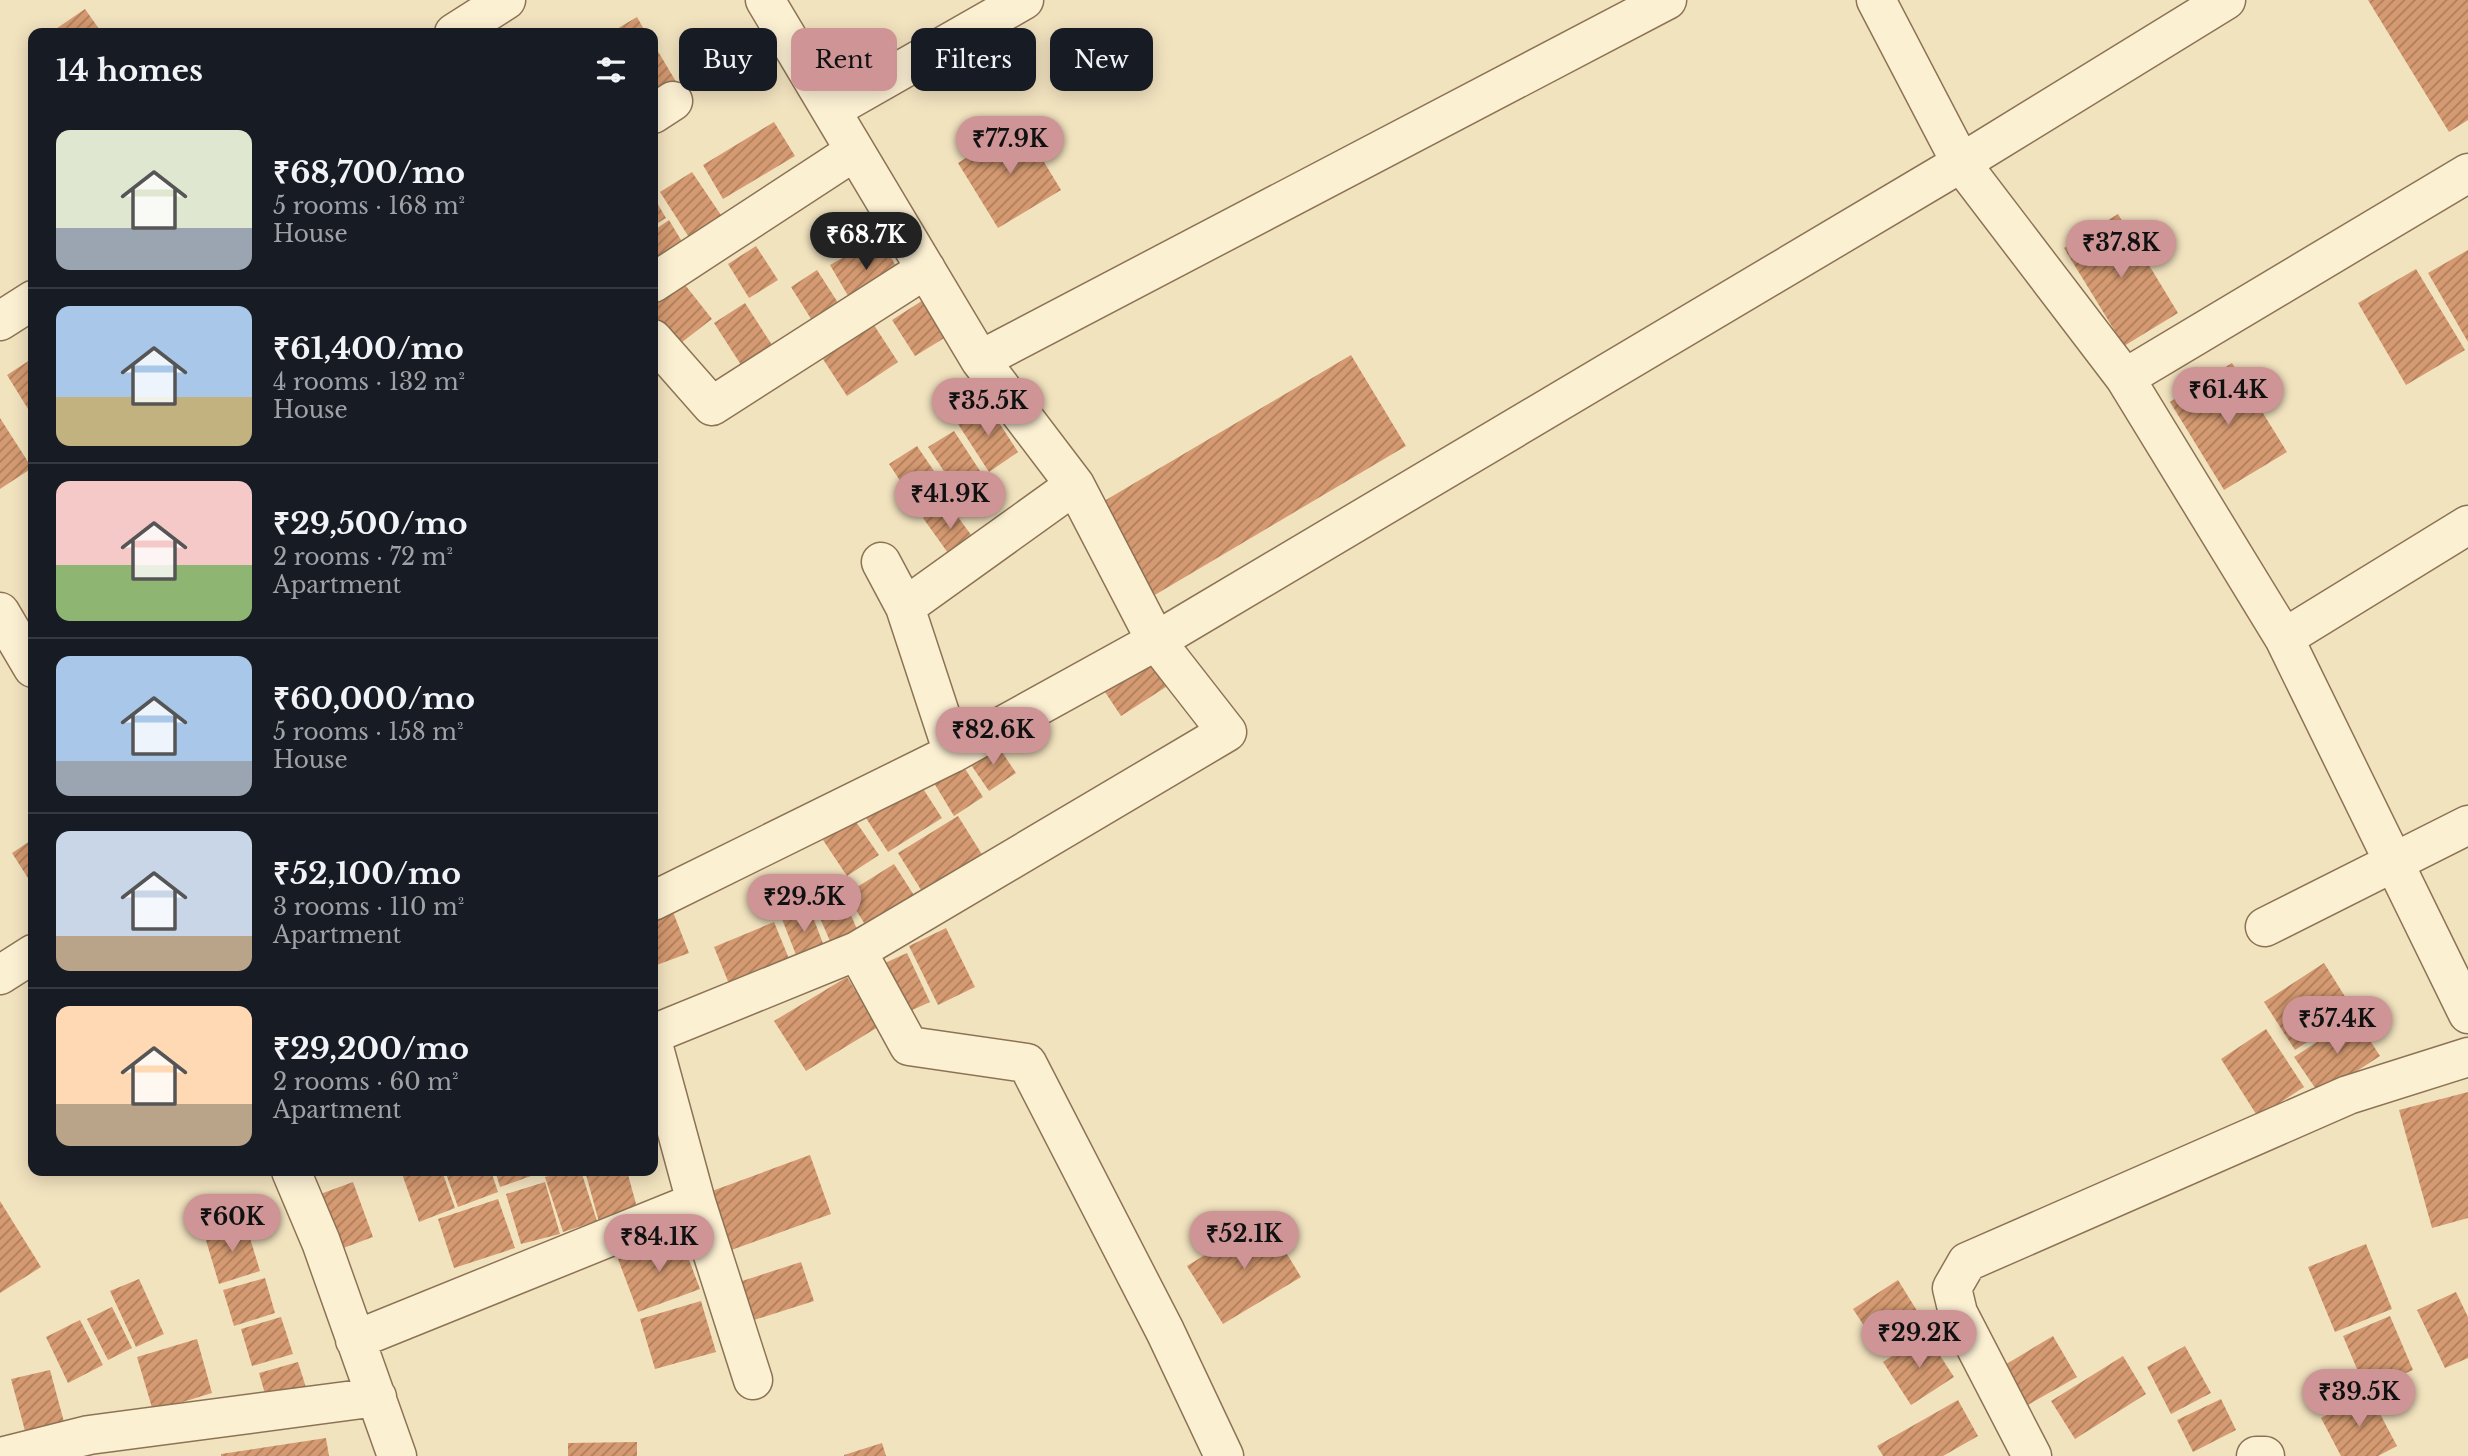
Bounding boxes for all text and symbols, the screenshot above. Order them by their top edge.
chip: Buy [679,28,777,91]
chip: Rent [791,28,897,91]
chip: Filters [911,28,1036,91]
chip: New [1050,28,1153,91]
icon: filters [592,51,630,89]
text: 14 homes [56,52,203,89]
pin: ₹77.9K [953,116,1067,176]
text: ₹77.9K [972,125,1048,153]
text: ₹68,700/mo [273,154,465,191]
icon: home [112,158,196,242]
text: 5 rooms · 168 m² [273,192,465,220]
pin: ₹68.7K [809,212,923,272]
text: House [273,220,348,248]
pin: ₹37.8K [2064,220,2178,280]
text: ₹68.7K [826,221,906,249]
text: ₹37.8K [2082,229,2160,257]
text: ₹61,400/mo [273,330,464,367]
icon: home [112,334,196,418]
text: 4 rooms · 132 m² [273,368,465,396]
pin: ₹61.4K [2171,368,2285,427]
text: ₹61.4K [2189,376,2267,404]
pin: ₹35.5K [931,378,1045,438]
text: ₹35.5K [948,387,1028,415]
text: House [273,396,348,424]
pin: ₹41.9K [893,472,1007,531]
text: ₹41.9K [911,480,989,508]
text: ₹29,500/mo [273,505,467,542]
icon: home [112,509,196,593]
text: 2 rooms · 72 m² [273,543,453,571]
text: Apartment [273,571,401,599]
text: ₹60,000/mo [273,680,475,717]
icon: home [112,684,196,768]
pin: ₹82.6K [936,708,1050,767]
text: ₹82.6K [952,716,1034,744]
text: 5 rooms · 158 m² [273,718,463,746]
text: House [273,746,348,774]
text: ₹52,100/mo [273,855,461,892]
icon: home [112,859,196,943]
pin: ₹29.5K [747,874,861,934]
text: ₹29.5K [763,883,845,911]
text: 3 rooms · 110 m² [273,893,464,921]
text: Apartment [273,921,401,949]
pin: ₹57.4K [2280,996,2394,1056]
text: ₹57.4K [2298,1005,2376,1033]
text: ₹29,200/mo [273,1030,469,1067]
icon: home [112,1034,196,1118]
text: 2 rooms · 60 m² [273,1068,459,1096]
text: Apartment [273,1096,401,1124]
pin: ₹60K [191,1194,273,1254]
text: ₹60K [200,1203,264,1231]
pin: ₹52.1K [1187,1212,1301,1271]
pin: ₹84.1K [602,1214,716,1274]
text: ₹52.1K [1206,1220,1282,1248]
text: ₹84.1K [620,1223,698,1251]
pin: ₹29.2K [1862,1310,1976,1370]
text: ₹29.2K [1878,1319,1960,1347]
pin: ₹39.5K [2302,1370,2416,1429]
text: ₹39.5K [2318,1378,2400,1406]

